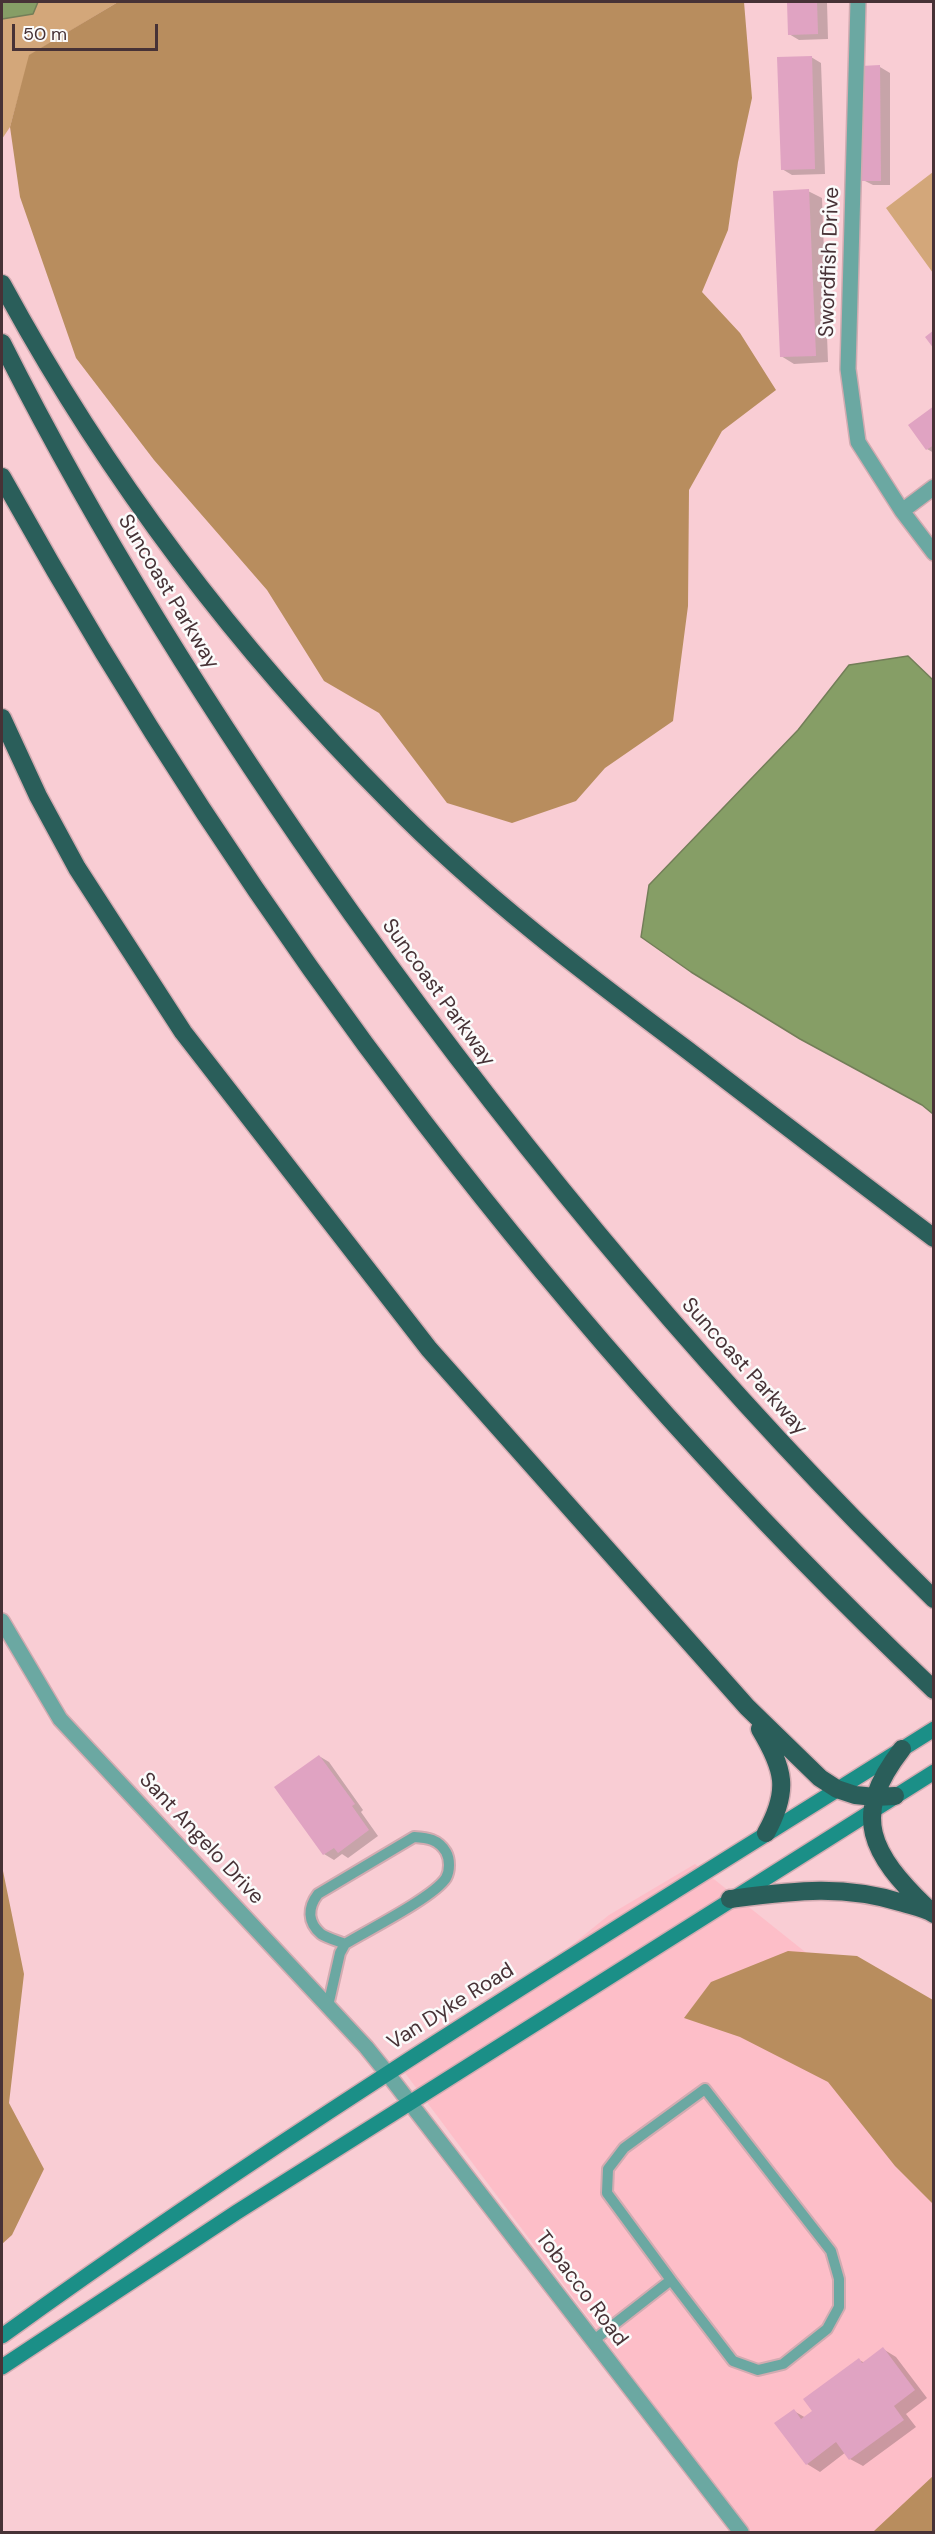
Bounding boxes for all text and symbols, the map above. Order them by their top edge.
scale bar [15,12,160,50]
text: 50 m [23,22,67,46]
street label: Swordfish Drive [815,186,845,338]
street label: Suncoast Parkway [112,510,224,674]
street label: Suncoast Parkway [376,914,500,1072]
street label: Suncoast Parkway [676,1293,812,1441]
street label: Sant Angelo Drive [133,1768,269,1910]
street label: Van Dyke Road [383,1958,519,2056]
street label: Tobacco Road [529,2226,633,2352]

